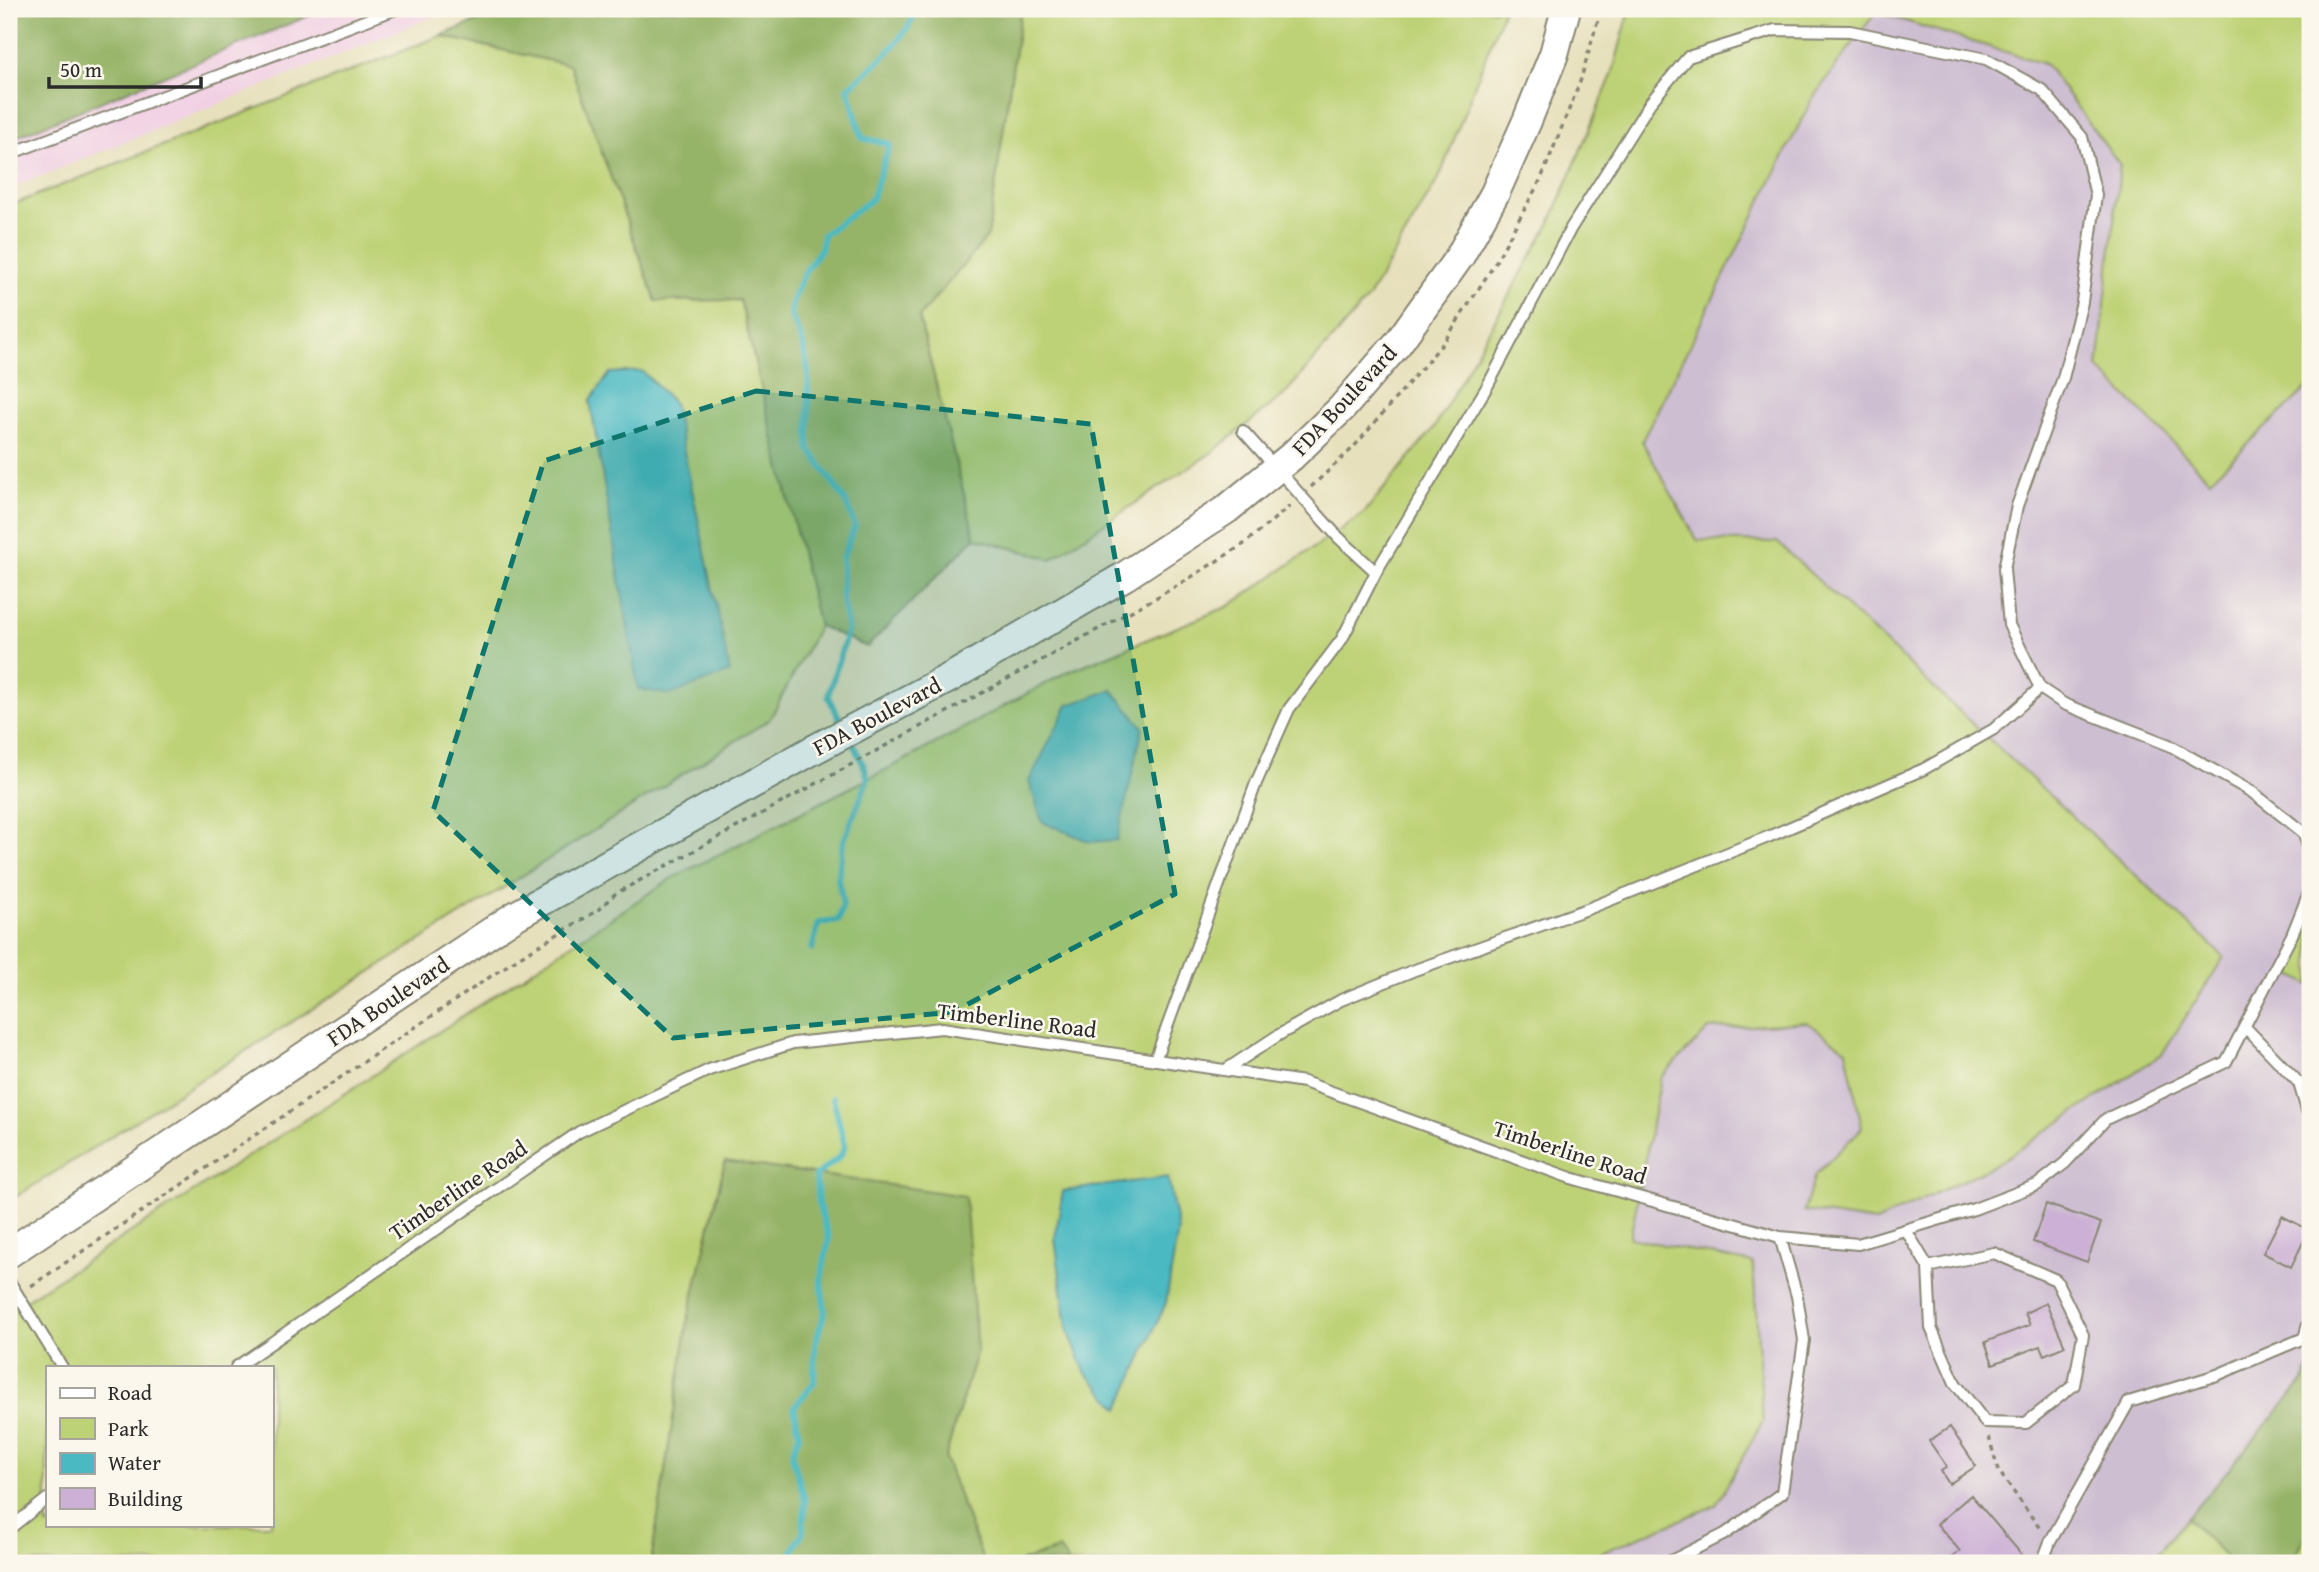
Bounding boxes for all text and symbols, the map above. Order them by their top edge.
scale bar [49,46,201,90]
text: 50 m [60,54,102,85]
street label: FDA Boulevard [1283,336,1404,463]
street label: FDA Boulevard [807,667,948,763]
street label: FDA Boulevard [320,947,456,1054]
street label: Timberline Road [936,993,1099,1046]
street label: Timberline Road [1489,1111,1652,1192]
street label: Timberline Road [382,1131,534,1248]
legend [46,1366,273,1526]
text: Road [108,1377,153,1408]
text: Park [108,1413,149,1444]
text: Water [108,1447,161,1478]
text: Building [108,1483,183,1514]

